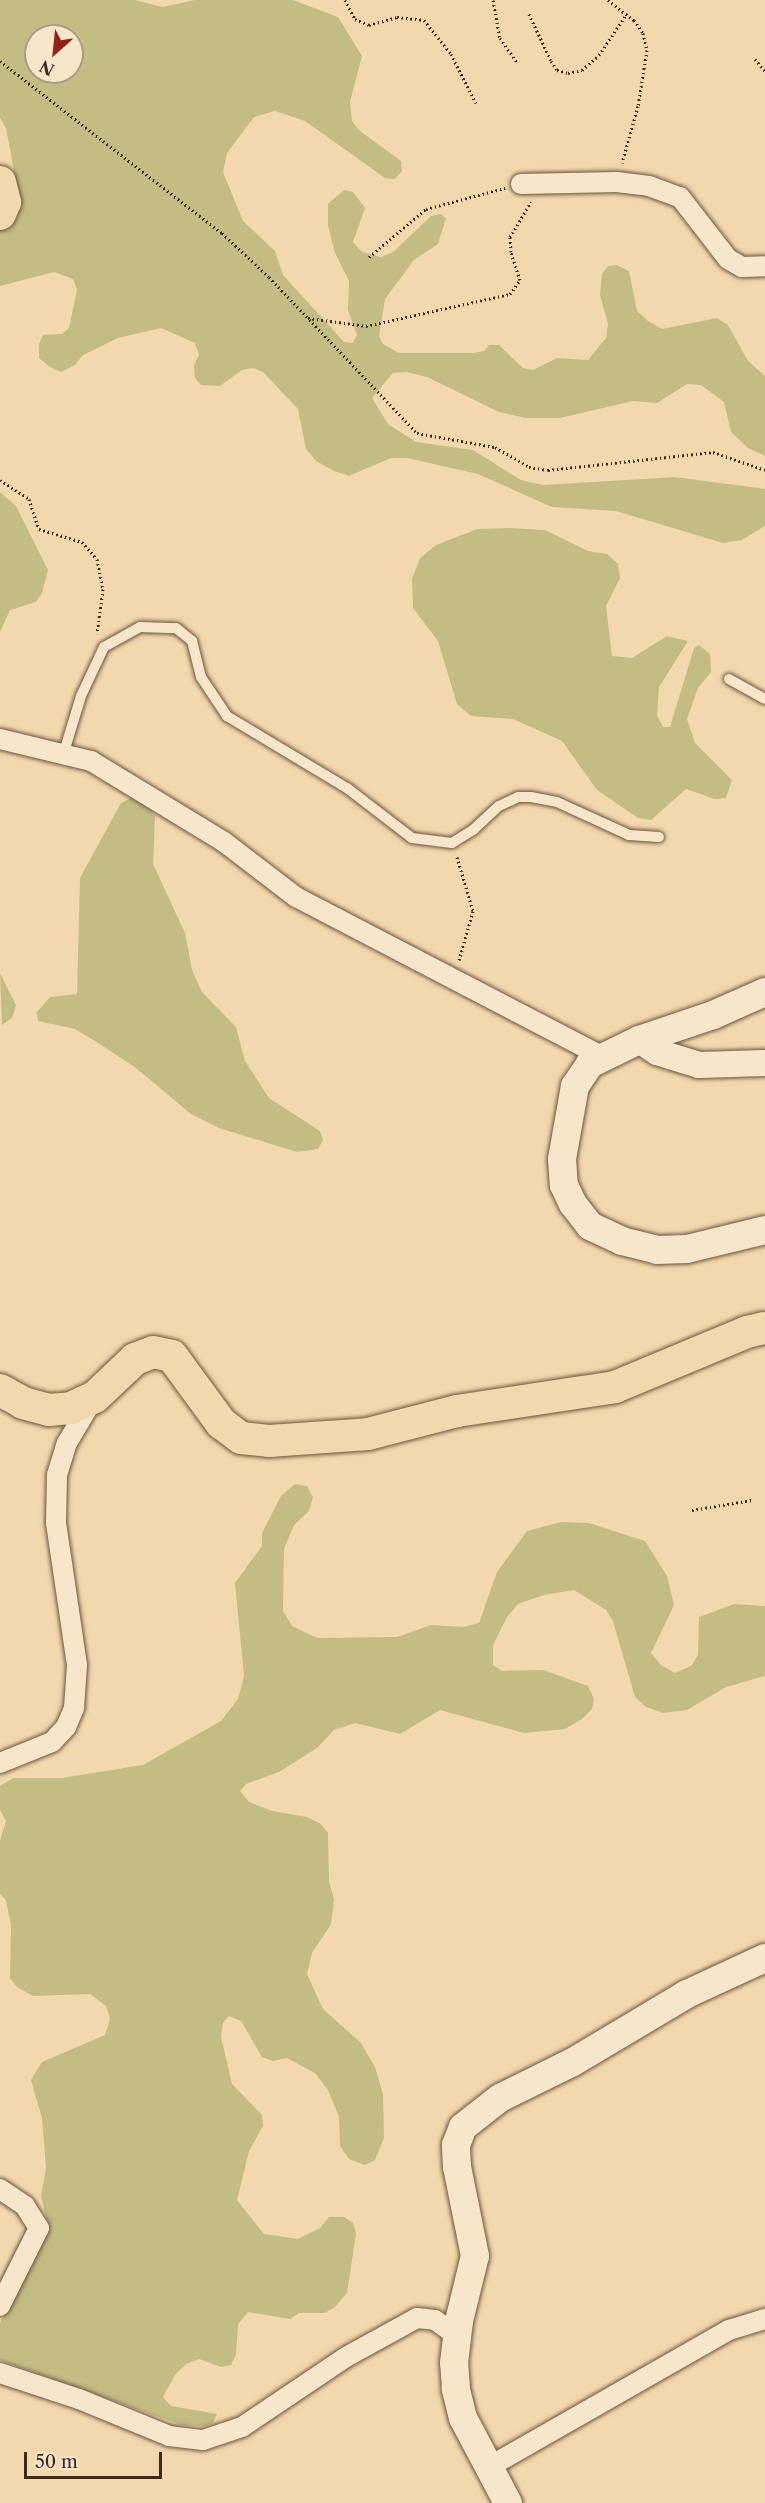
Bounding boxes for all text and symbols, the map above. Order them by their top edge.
north arrow [24,24,84,84]
text: N [36,56,57,80]
scale bar [27,2440,165,2478]
text: 50 m [35,2451,78,2473]

